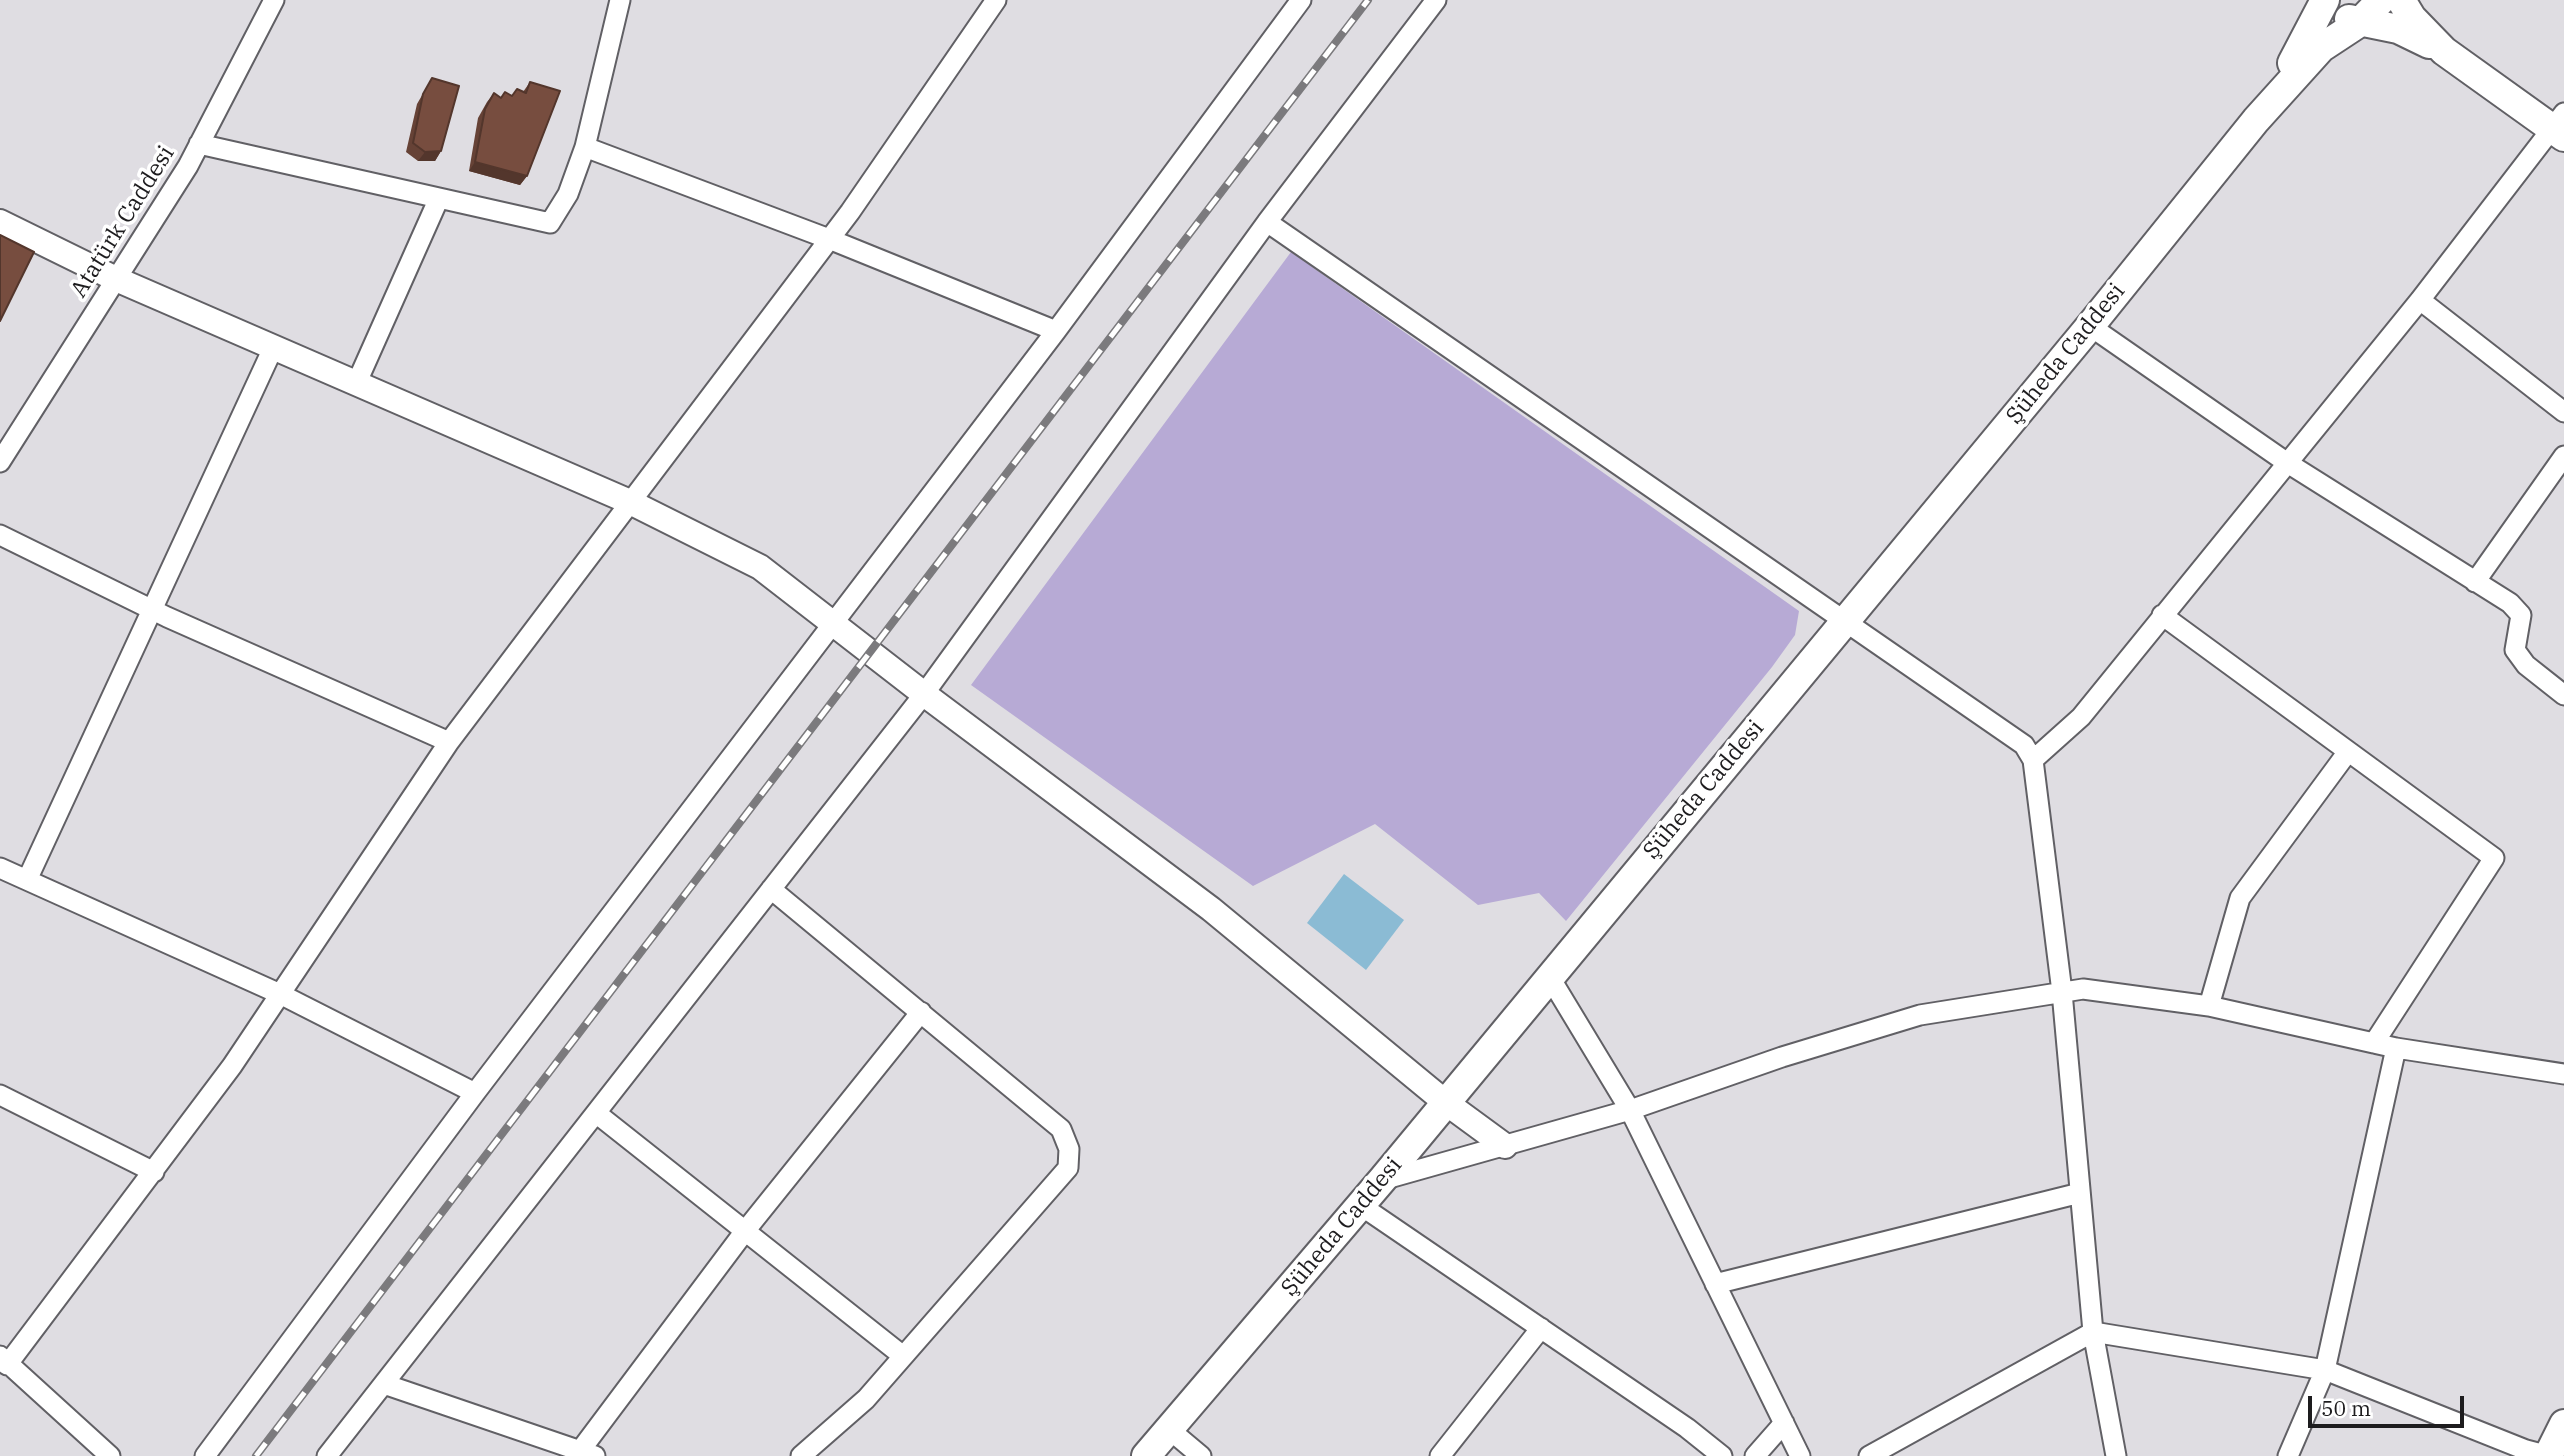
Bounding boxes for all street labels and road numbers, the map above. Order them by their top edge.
street label: Atatürk Caddesi [65,141,181,303]
street label: Şüheda Caddesi [2001,278,2131,430]
street label: Şüheda Caddesi [1638,715,1770,865]
street label: Şüheda Caddesi [1276,1152,1408,1302]

